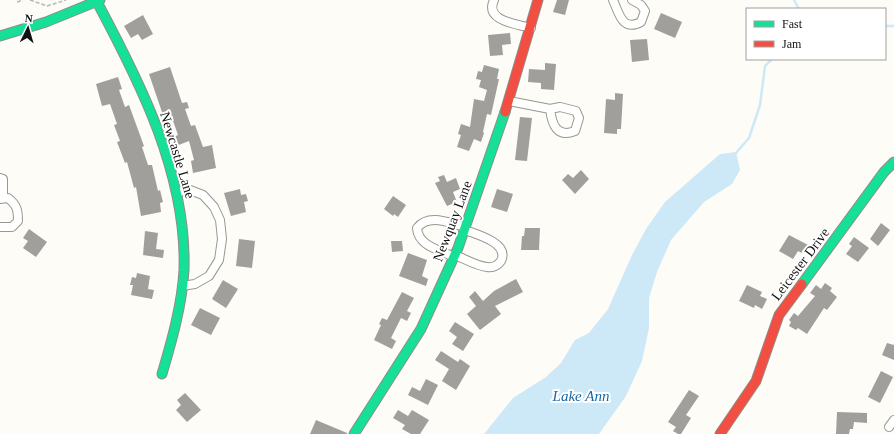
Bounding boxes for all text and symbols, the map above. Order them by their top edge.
north arrow [8,8,48,48]
legend [746,8,886,60]
text: N [24,12,33,24]
text: Fast [782,17,803,31]
text: Jam [782,37,802,51]
street label: Newcastle Lane [157,110,198,200]
street label: Newquay Lane [430,179,475,264]
street label: Leicester Drive [768,225,832,303]
water label: Lake Ann [552,388,609,404]

